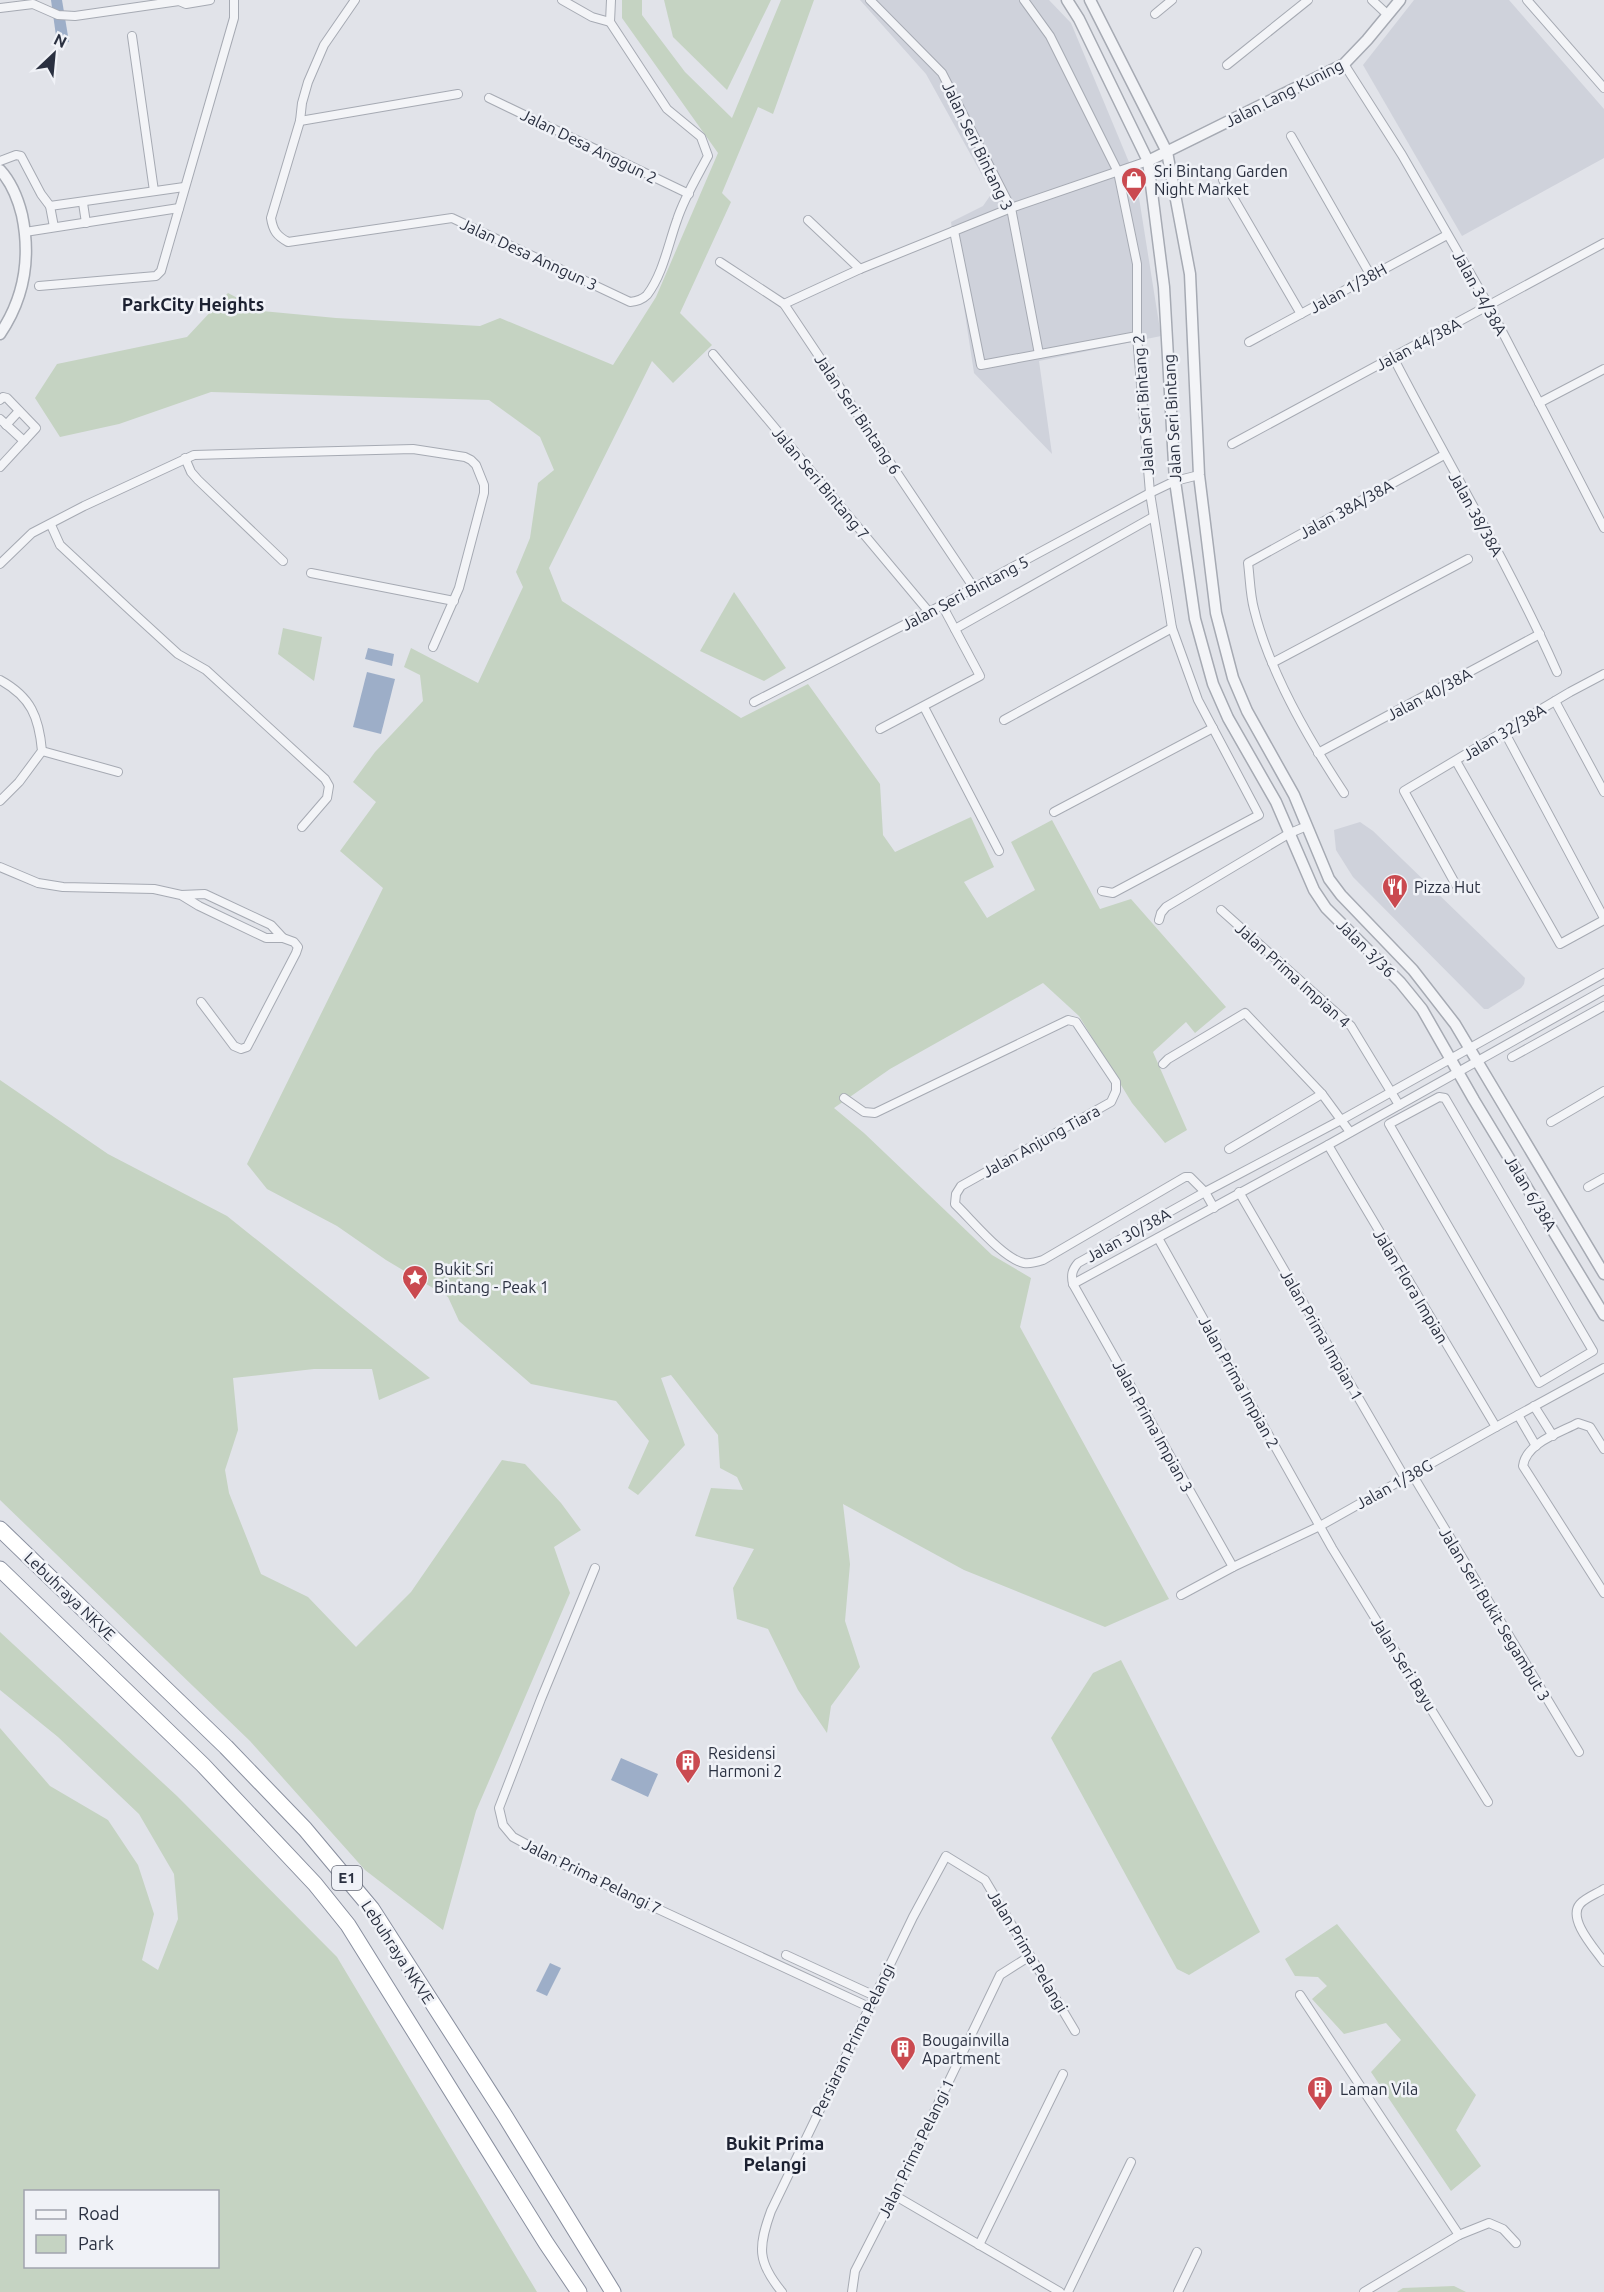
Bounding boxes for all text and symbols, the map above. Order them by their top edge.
north arrow [24,24,84,84]
text: N [51,30,70,51]
street label: Jalan Lang Kuning [1222,55,1346,131]
street label: Jalan Seri Bintang 3 [939,79,1017,213]
street label: Jalan Desa Anggun 2 [518,105,660,187]
place label: Sri Bintang Garden Night Market [1154,162,1288,198]
shop icon: Sri Bintang Garden Night Market [1119,165,1149,203]
street label: Jalan Desa Anngun 3 [458,214,600,294]
street label: Jalan 34/38A [1449,248,1511,339]
street label: Jalan 1/38H [1306,259,1390,317]
district label: ParkCity Heights [122,294,264,314]
street label: Jalan 44/38A [1372,314,1464,374]
street label: Jalan Seri Bintang 2 [1129,334,1157,476]
street label: Jalan Seri Bintang 6 [811,351,905,477]
street label: Jalan Seri Bintang [1160,354,1184,482]
street label: Jalan Seri Bintang 7 [769,423,873,543]
street label: Jalan 38/38A [1445,469,1507,560]
street label: Jalan 38A/38A [1296,476,1397,542]
street label: Jalan Seri Bintang 5 [899,552,1031,634]
street label: Jalan 40/38A [1383,664,1475,724]
street label: Jalan 32/38A [1459,700,1549,764]
restaurant icon: Pizza Hut [1380,872,1410,910]
place label: Pizza Hut [1414,878,1481,896]
street label: Jalan 3/36 [1333,915,1399,981]
street label: Jalan Prima Impian 4 [1232,919,1354,1031]
street label: Jalan Anjung Tiara [979,1101,1103,1181]
street label: Jalan 6/38A [1501,1152,1561,1234]
street label: Jalan 30/38A [1083,1204,1174,1266]
street label: Jalan Flora Impian [1370,1226,1452,1346]
place label: Bukit Sri Bintang - Peak 1 [434,1260,549,1296]
place icon: Bukit Sri Bintang - Peak 1 [400,1263,430,1301]
street label: Jalan Prima Impian 1 [1277,1267,1367,1403]
street label: Jalan Prima Impian 2 [1195,1313,1283,1451]
street label: Jalan Prima Impian 3 [1109,1357,1197,1495]
street label: Jalan 1/38G [1352,1456,1436,1512]
street label: Jalan Seri Bukit Segambut 3 [1436,1524,1554,1704]
street label: Lebuhraya NKVE [21,1548,119,1644]
street label: Jalan Seri Bayu [1368,1614,1440,1714]
place label: Residensi Harmoni 2 [708,1744,782,1780]
building icon: Residensi Harmoni 2 [673,1747,703,1785]
street label: Jalan Prima Pelangi 7 [520,1835,664,1917]
road number: E1 [332,1866,362,1890]
street label: Jalan Prima Pelangi [984,1887,1072,2015]
street label: Lebuhraya NKVE [358,1897,438,2007]
street label: Persiaran Prima Pelangi [808,1960,898,2120]
place label: Bougainvilla Apartment [922,2031,1009,2067]
building icon: Bougainvilla Apartment [888,2034,918,2072]
building icon: Laman Vila [1305,2074,1335,2112]
street label: Jalan Prima Pelangi 1 [875,2076,957,2220]
place label: Laman Vila [1340,2080,1418,2098]
district label: Bukit Prima Pelangi [726,2133,824,2174]
legend [24,2190,219,2268]
text: Road [78,2203,120,2223]
text: Park [78,2233,114,2253]

